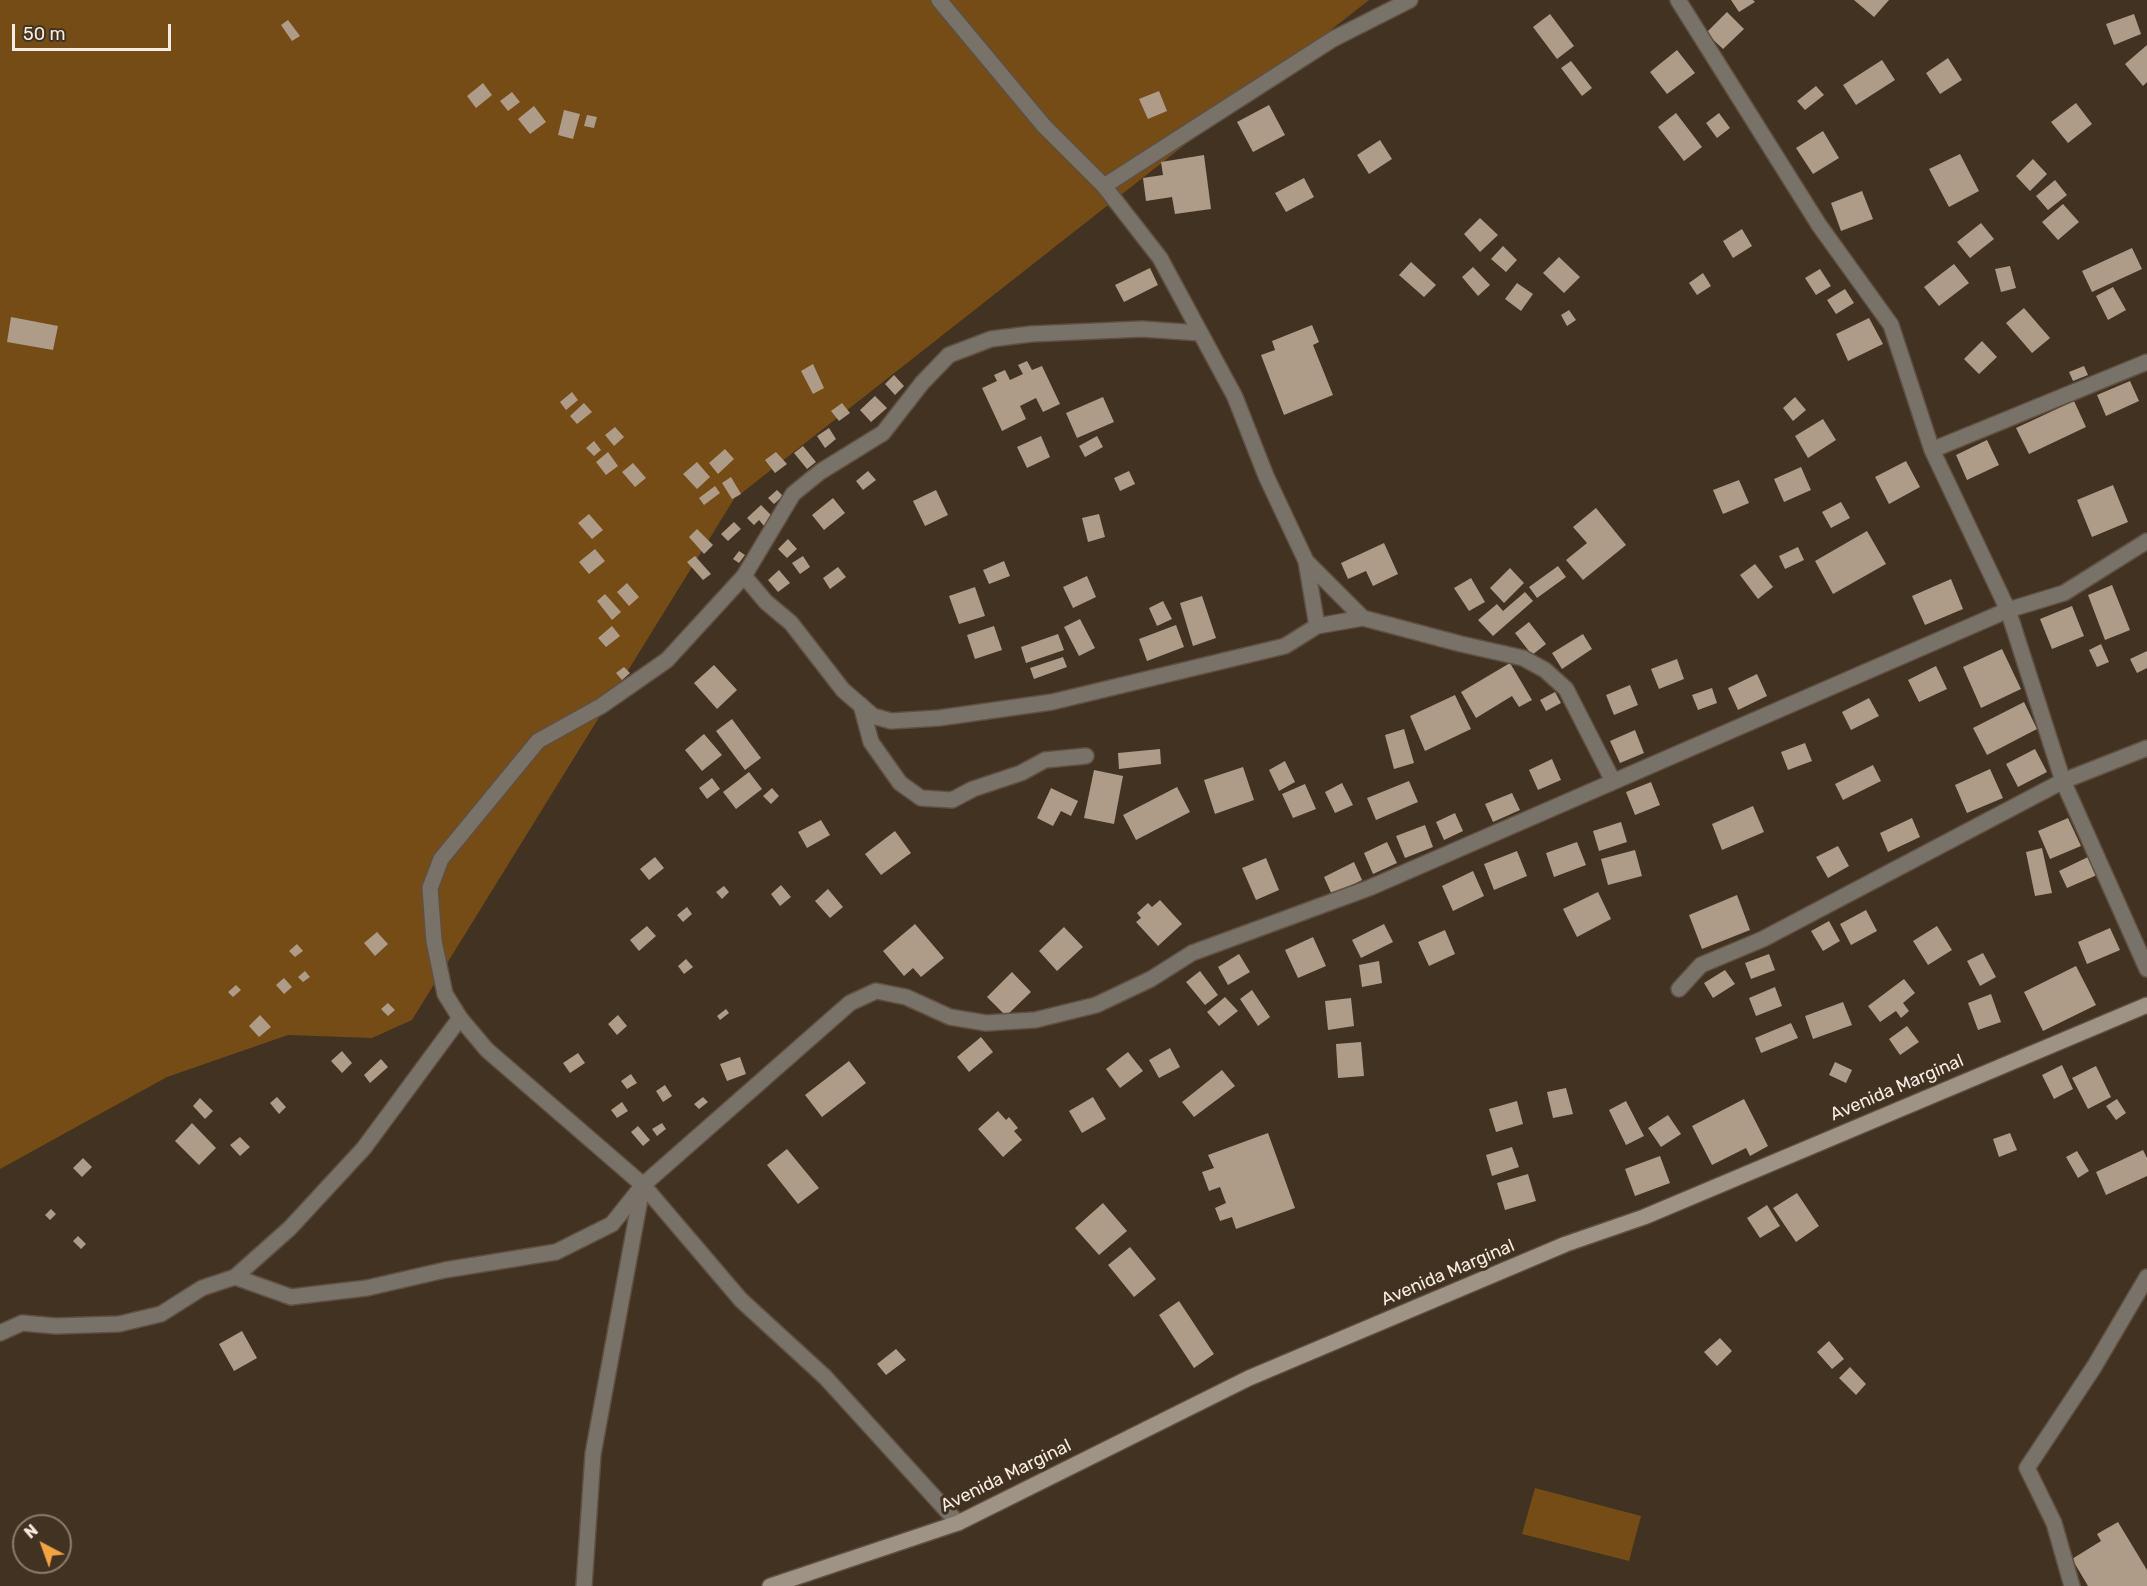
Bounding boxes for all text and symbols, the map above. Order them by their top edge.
scale bar [15,12,174,50]
text: 50 m [23,23,66,45]
street label: Avenida Marginal [1827,1050,1967,1126]
street label: Avenida Marginal [1378,1235,1518,1311]
street label: Avenida Marginal [937,1435,1075,1517]
north arrow [12,1514,72,1574]
text: N [21,1521,42,1542]

